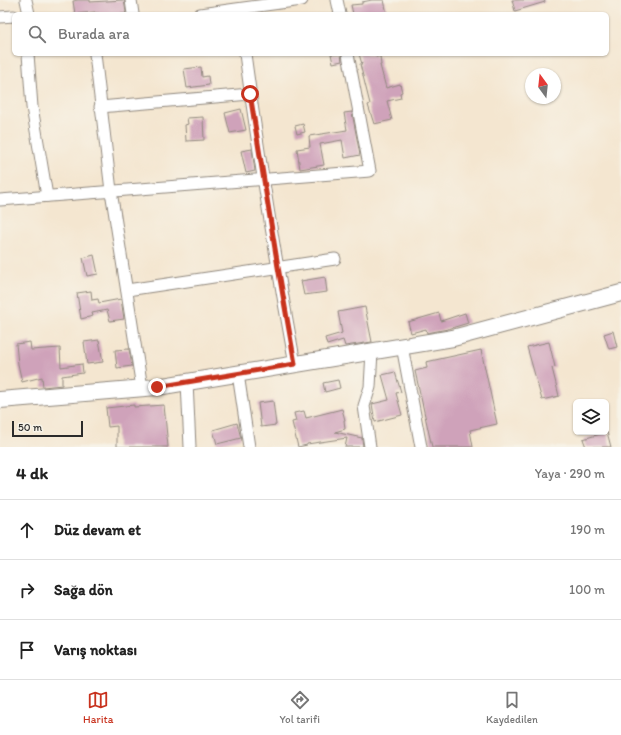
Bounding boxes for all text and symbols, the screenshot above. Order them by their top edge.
search box [12,12,609,56]
icon: search [26,23,48,45]
text: Burada ara [58,25,130,43]
north arrow [525,68,561,104]
route start [241,85,259,103]
route end [148,378,166,396]
map controls [573,399,609,435]
button: layers [573,399,609,435]
scale bar [12,419,83,438]
text: 50 m [18,421,42,434]
text: 4 dk [16,463,48,483]
text: Yaya · 290 m [535,466,605,481]
icon: ahead [16,519,38,541]
text: Düz devam et [54,521,141,539]
text: 190 m [570,522,605,537]
icon: right [16,579,38,601]
text: Sağa dön [54,581,113,599]
text: 100 m [569,582,605,597]
icon: arrive [16,639,38,661]
text: Varış noktası [54,641,137,659]
tab: Harita [83,689,113,726]
tab: Yol tarifi [279,689,320,726]
tab: Kaydedilen [486,689,538,726]

